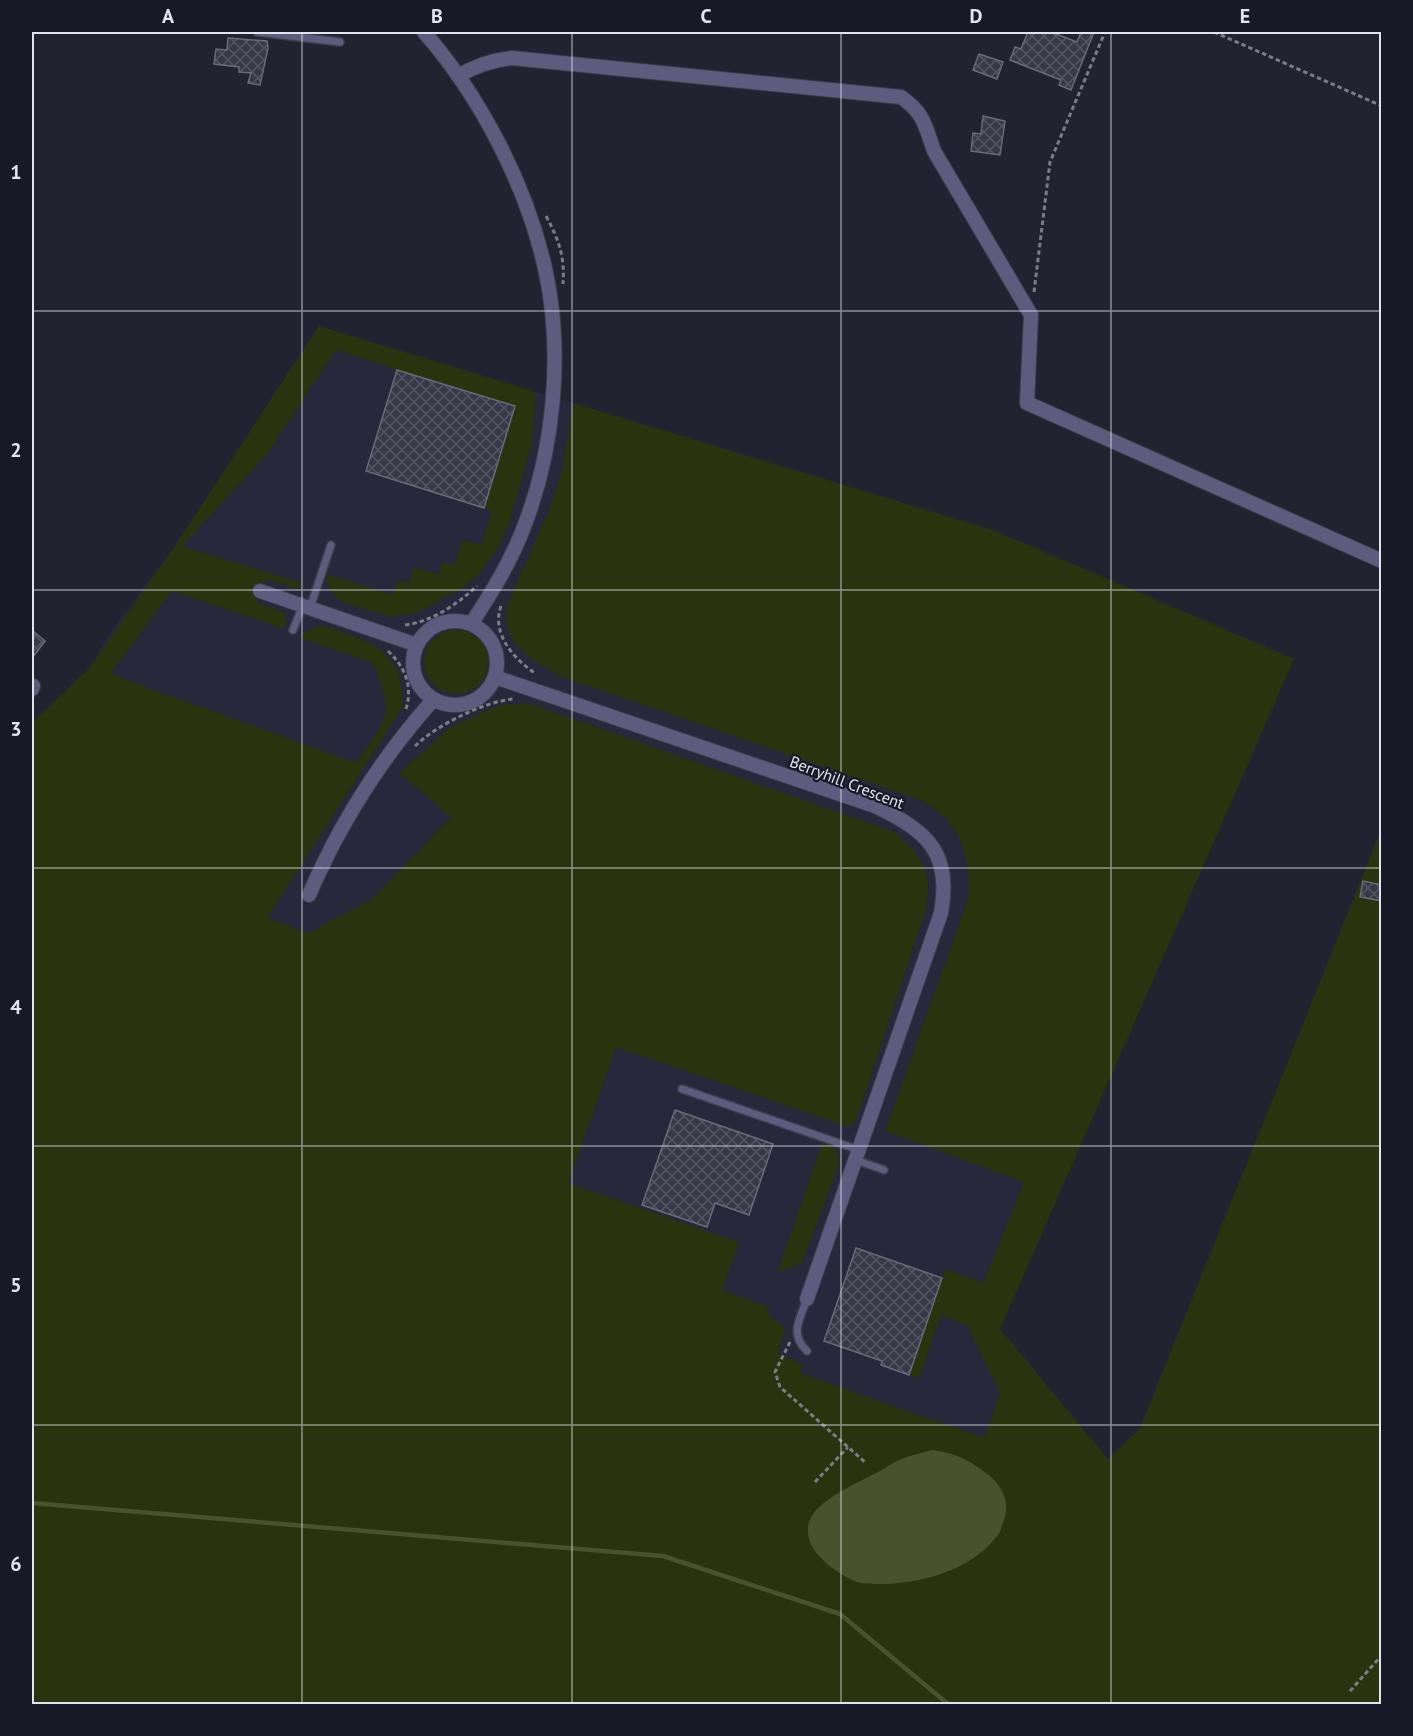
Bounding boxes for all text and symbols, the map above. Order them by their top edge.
text: A [162,3,175,29]
text: B [431,3,443,29]
text: C [700,3,712,29]
text: D [970,3,983,29]
text: E [1240,3,1250,29]
text: 1 [10,159,22,185]
text: 2 [10,437,22,463]
text: 3 [10,716,22,742]
street label: Berryhill Crescent [787,751,907,813]
text: 4 [10,994,22,1020]
text: 5 [10,1272,22,1298]
text: 6 [10,1551,22,1577]

